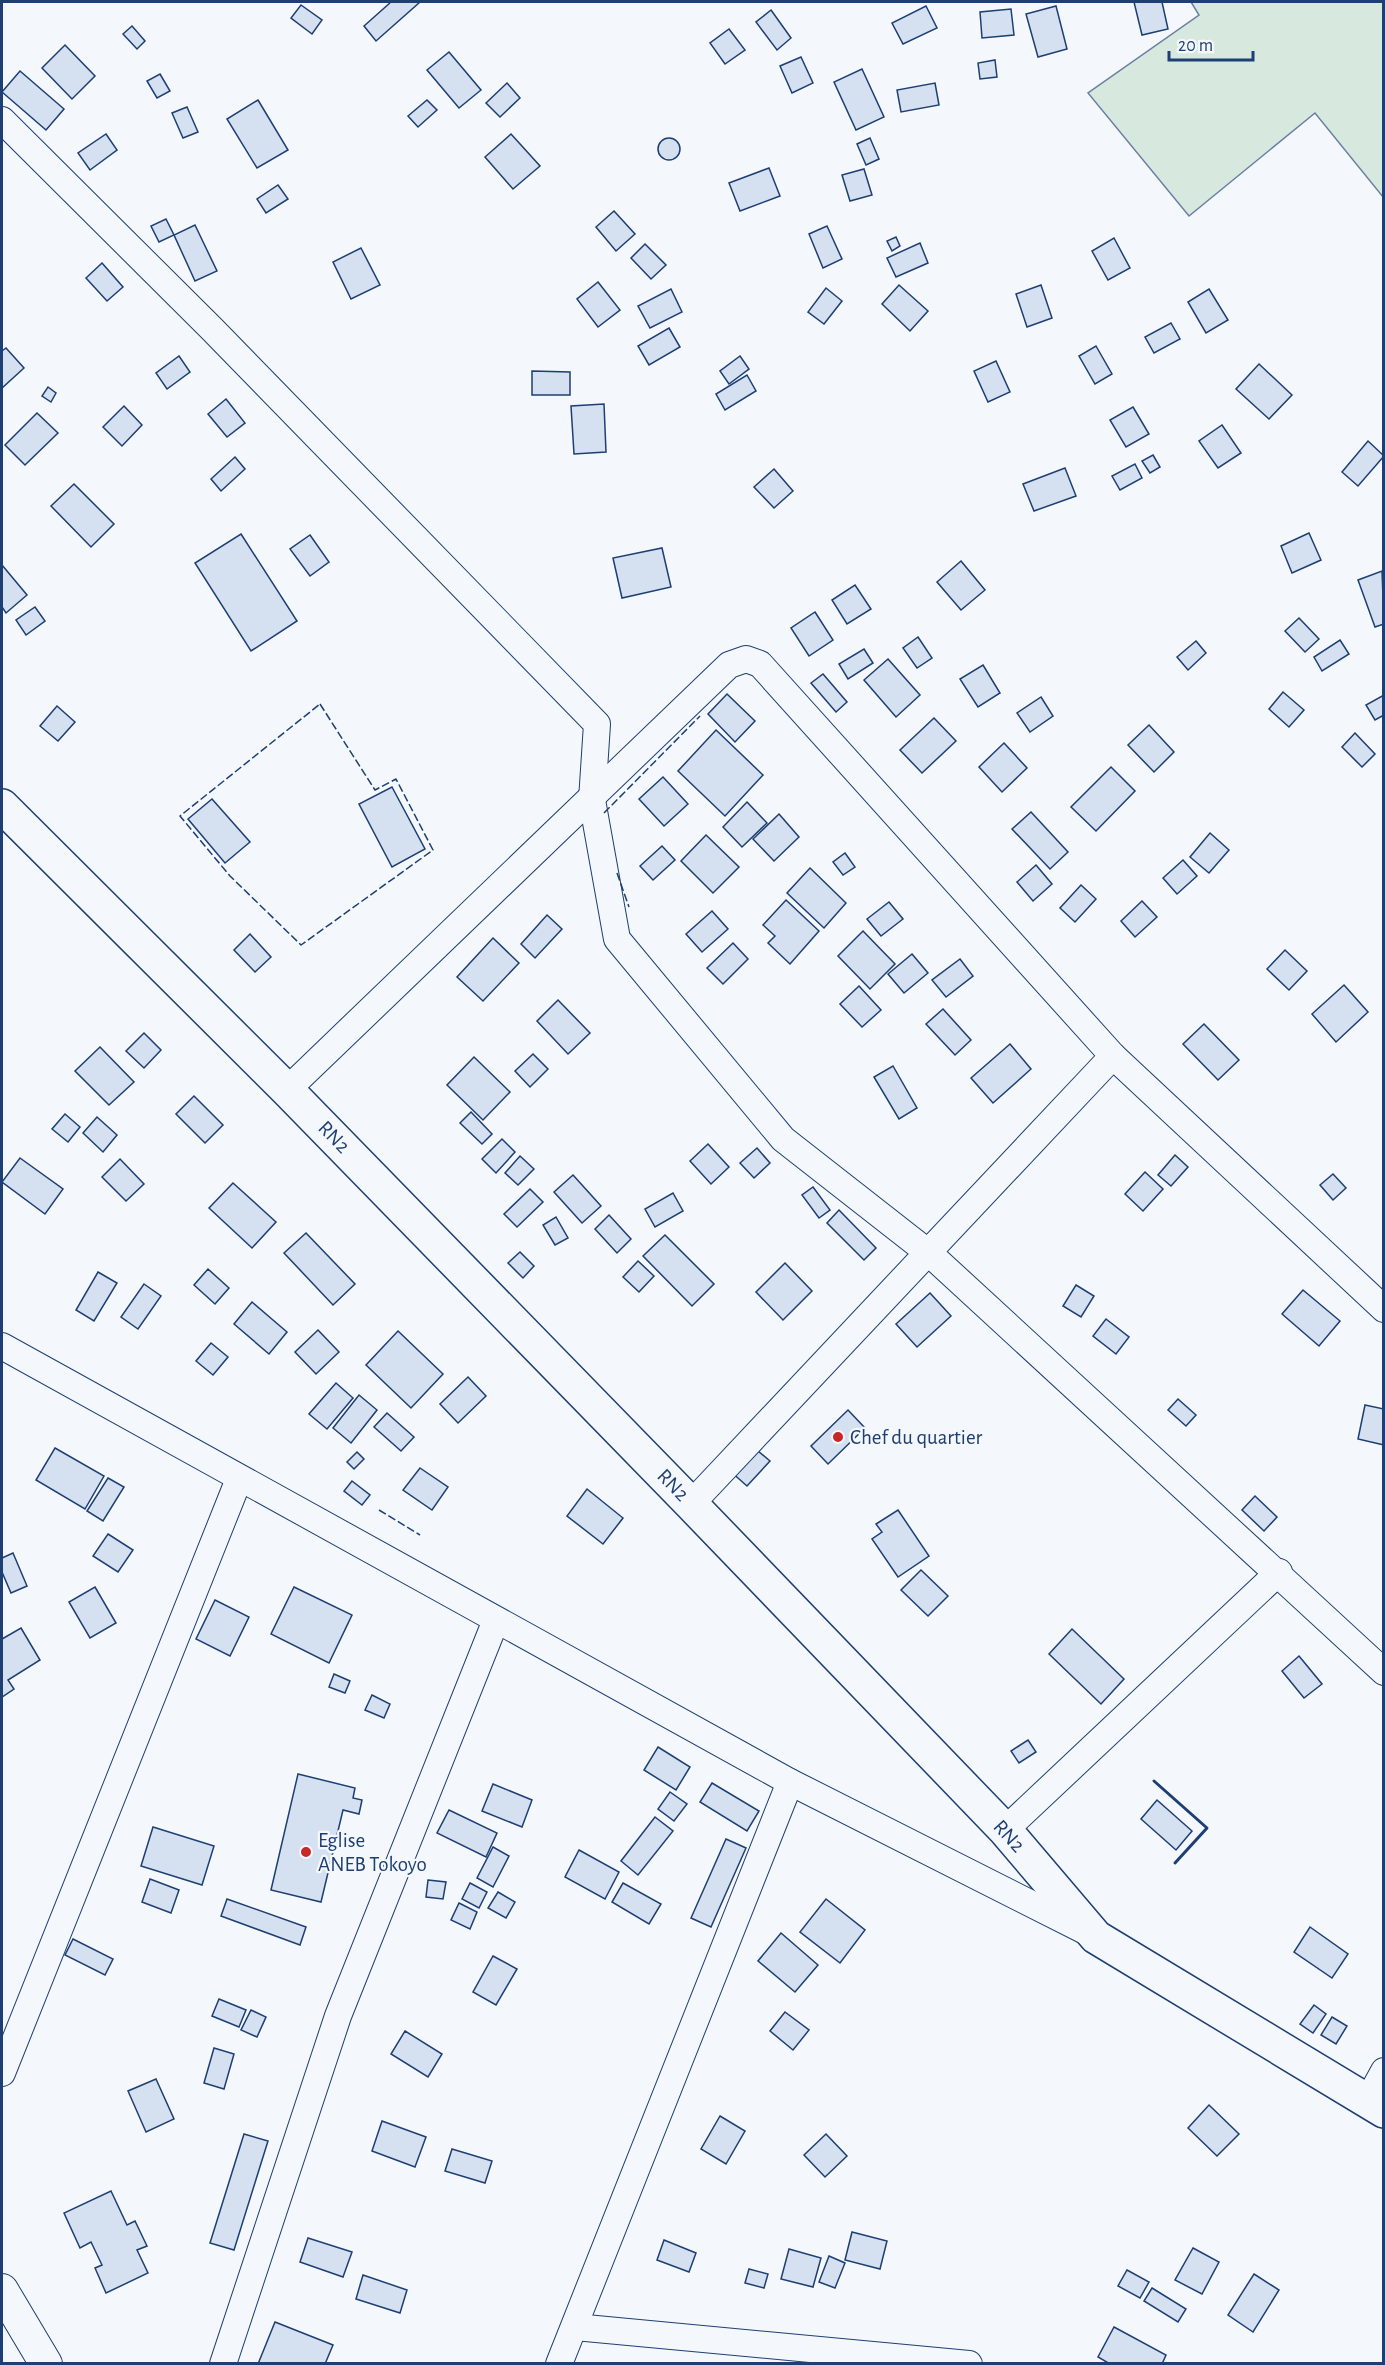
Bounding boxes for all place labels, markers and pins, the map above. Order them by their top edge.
place label: Chef du quartier [850,1427,983,1448]
marker: Chef du quartier [831,1430,845,1444]
place label: Eglise ANEB Tokoyo [318,1830,427,1875]
marker: Eglise ANEB Tokoyo [299,1845,313,1859]

